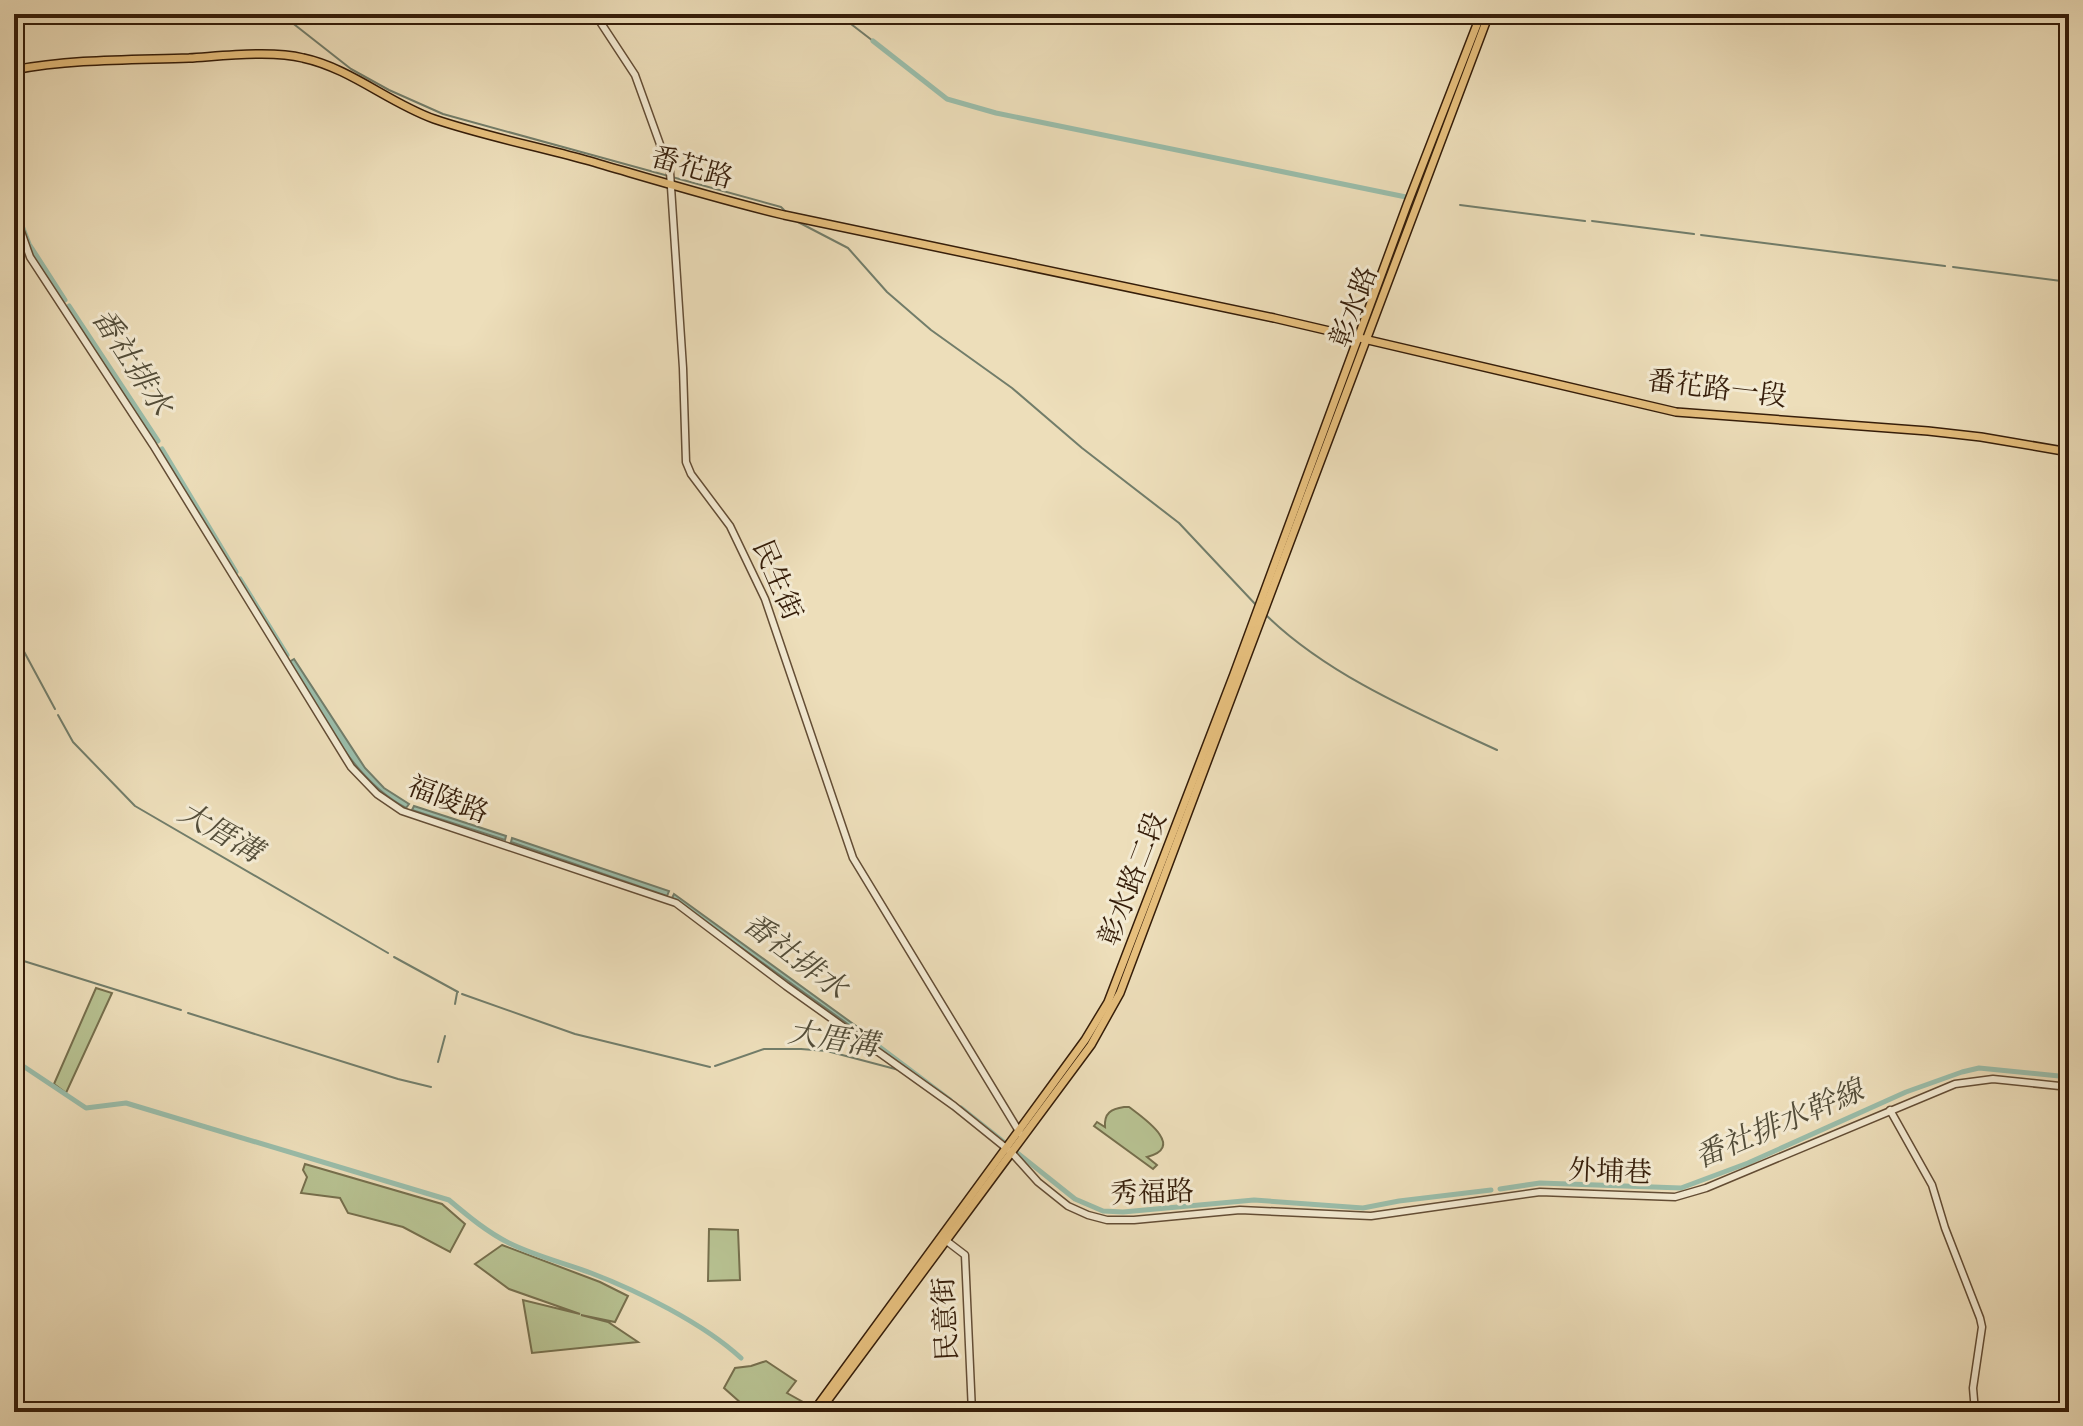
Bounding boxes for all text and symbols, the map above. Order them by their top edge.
street label: 番花路 [647,140,737,196]
street label: 彰水路 [1323,262,1385,352]
water label: 番社排水 [84,302,182,425]
street label: 番花路一段 [1645,363,1789,415]
street label: 民生街 [744,534,810,626]
street label: 福陵路 [403,769,493,831]
water label: 大厝溝 [172,793,272,873]
street label: 彰水路二段 [1092,807,1174,951]
water label: 番社排水 [736,905,856,1009]
water label: 大厝溝 [786,1014,884,1065]
water label: 番社排水幹線 [1689,1071,1872,1176]
street label: 外埔巷 [1567,1153,1653,1191]
street label: 秀福路 [1109,1174,1195,1212]
street label: 民意街 [926,1276,966,1362]

